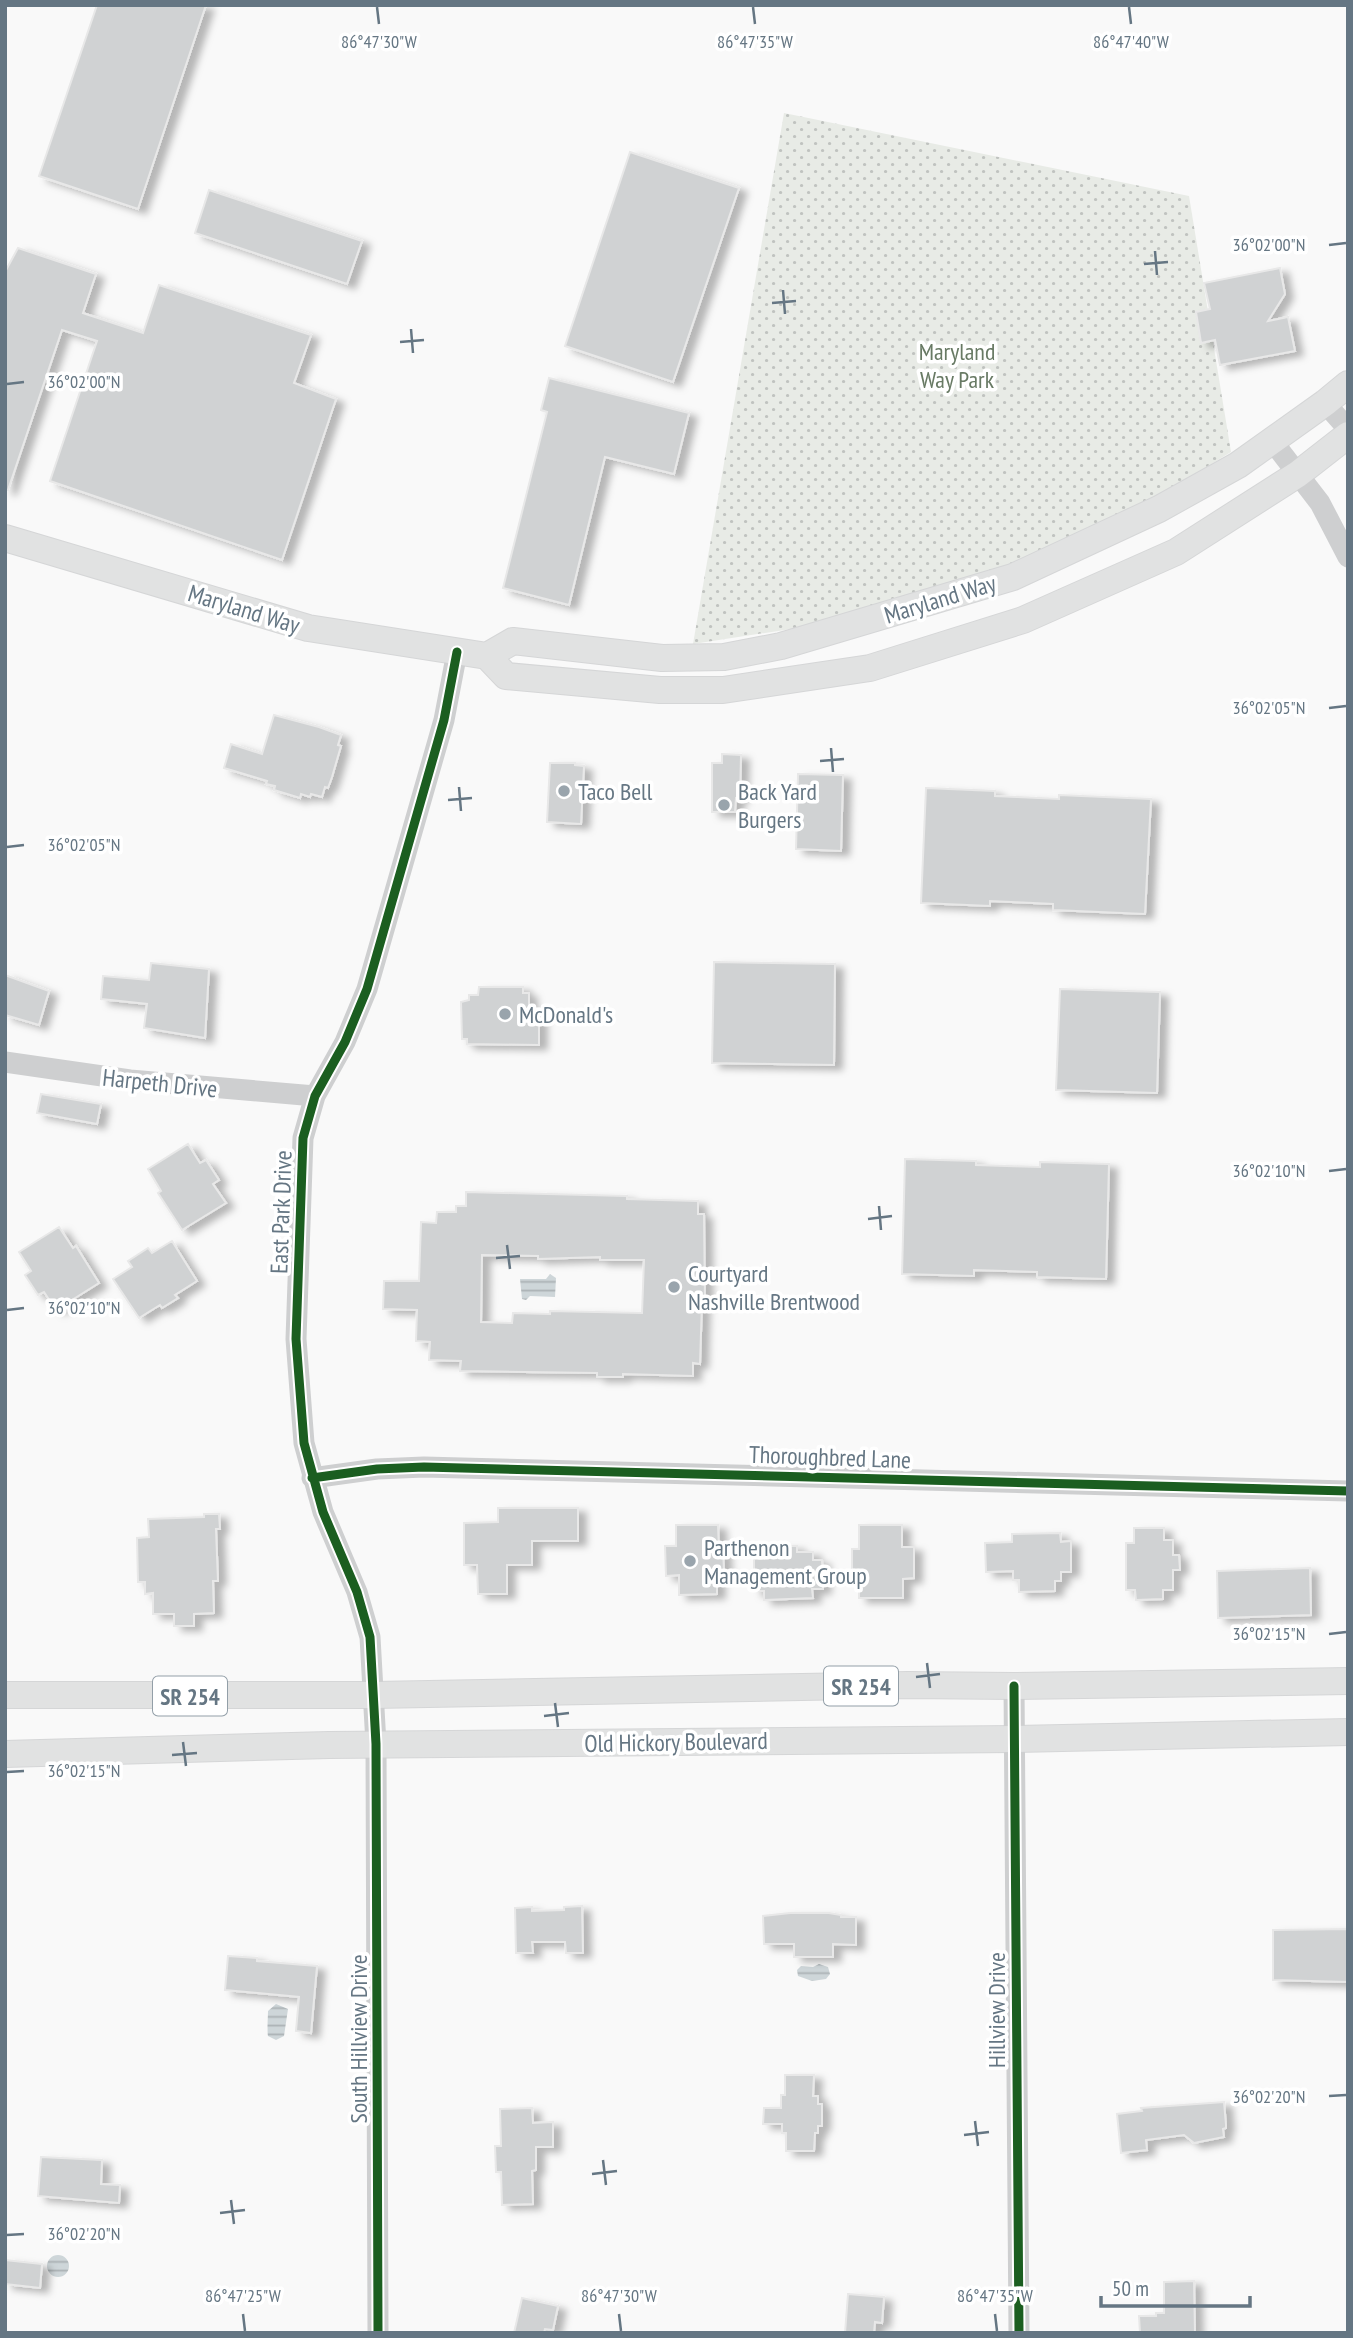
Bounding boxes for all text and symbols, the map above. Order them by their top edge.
text: 86°47'30"W [341,30,417,53]
text: 86°47'35"W [717,30,793,53]
text: 86°47'40"W [1093,30,1169,53]
text: 36°02'00"N [1233,233,1305,256]
park label: Maryland Way Park [919,336,995,395]
text: 36°02'00"N [48,370,120,393]
street label: Maryland Way [880,567,1000,631]
street label: Maryland Way [184,577,304,641]
text: 36°02'05"N [1233,696,1305,719]
place label: Taco Bell [578,776,653,807]
place label: Back Yard Burgers [738,776,817,835]
marker: Taco Bell [556,783,572,799]
marker: Back Yard Burgers [716,797,732,813]
text: 36°02'05"N [48,833,120,856]
place label: McDonald's [519,999,613,1030]
marker: McDonald's [497,1006,513,1022]
street label: Harpeth Drive [101,1062,219,1104]
street label: East Park Drive [263,1150,299,1274]
text: 36°02'10"N [1233,1159,1305,1182]
place label: Courtyard Nashville Brentwood [688,1258,860,1317]
marker: Courtyard Nashville Brentwood [666,1279,682,1295]
text: 36°02'10"N [48,1296,120,1319]
street label: Thoroughbred Lane [749,1439,911,1475]
place label: Parthenon Management Group [704,1532,867,1591]
marker: Parthenon Management Group [682,1553,698,1569]
text: 36°02'15"N [1233,1622,1305,1645]
road number: SR 254 [824,1666,898,1706]
road number: SR 254 [153,1676,227,1716]
street label: Old Hickory Boulevard [584,1725,768,1759]
text: 36°02'15"N [48,1759,120,1782]
street label: Hillview Drive [981,1952,1012,2068]
street label: South Hillview Drive [343,1954,374,2124]
text: 36°02'20"N [1233,2085,1305,2108]
text: 36°02'20"N [48,2222,120,2245]
scale bar [1101,2264,1250,2308]
text: 50 m [1112,2275,1149,2302]
text: 86°47'25"W [205,2284,281,2307]
text: 86°47'30"W [581,2284,657,2307]
text: 86°47'35"W [957,2284,1033,2307]

